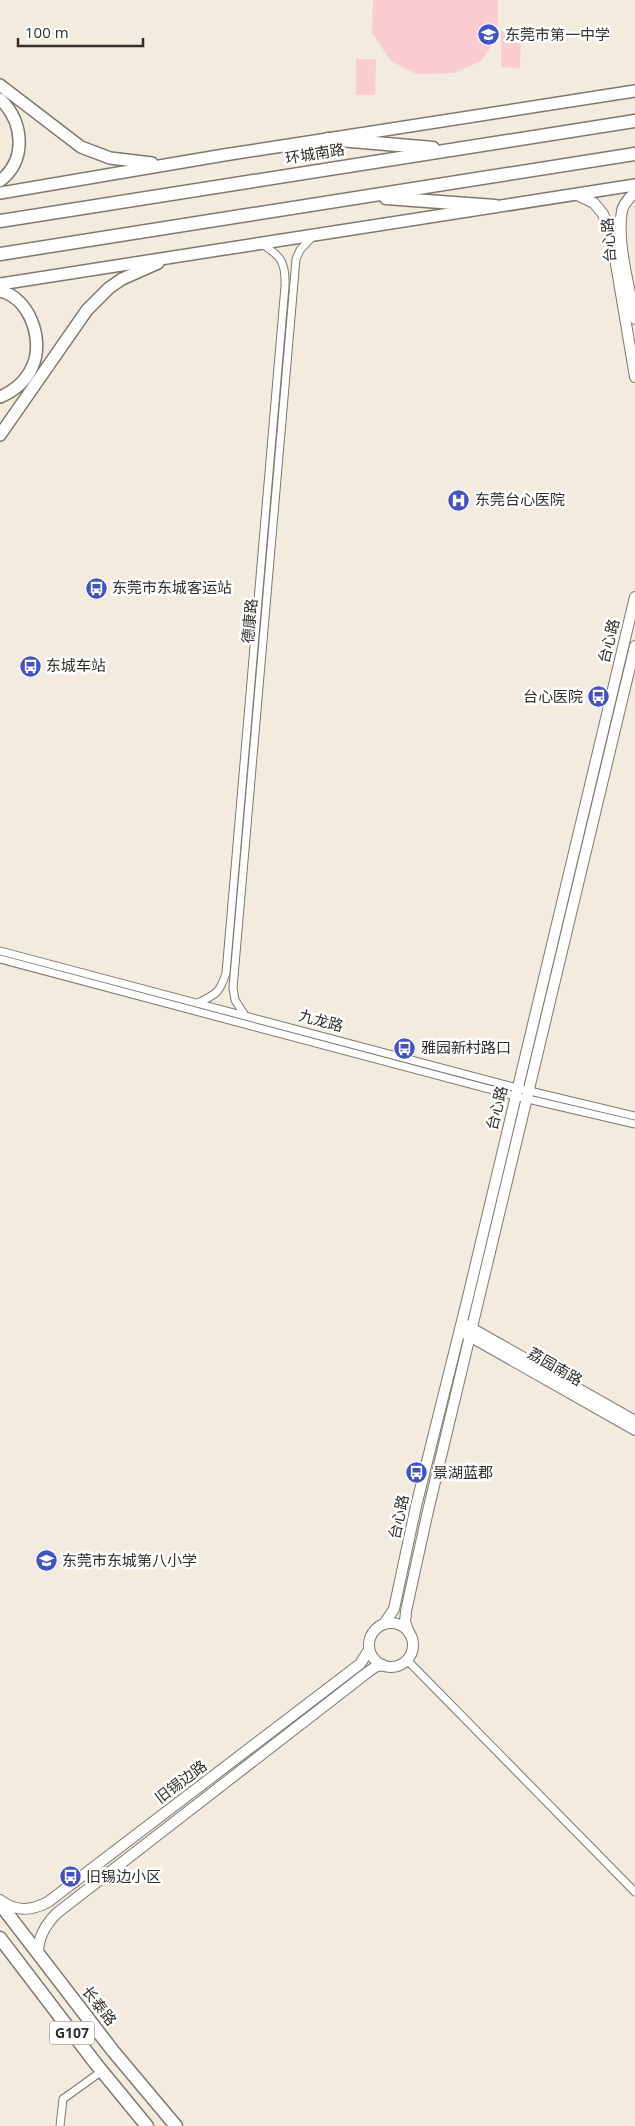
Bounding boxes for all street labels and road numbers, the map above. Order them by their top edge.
street label: 环城南路 [284,138,346,168]
street label: 台心路 [596,217,620,263]
street label: 德康路 [237,598,261,644]
street label: 台心路 [593,616,623,665]
street label: 九龙路 [297,1005,346,1036]
street label: 台心路 [481,1083,511,1132]
street label: 荔园南路 [525,1342,586,1390]
street label: 台心路 [384,1493,412,1541]
street label: 旧锡边路 [150,1755,210,1807]
street label: 长泰路 [78,1981,122,2029]
road number: G107 [50,2022,94,2045]

